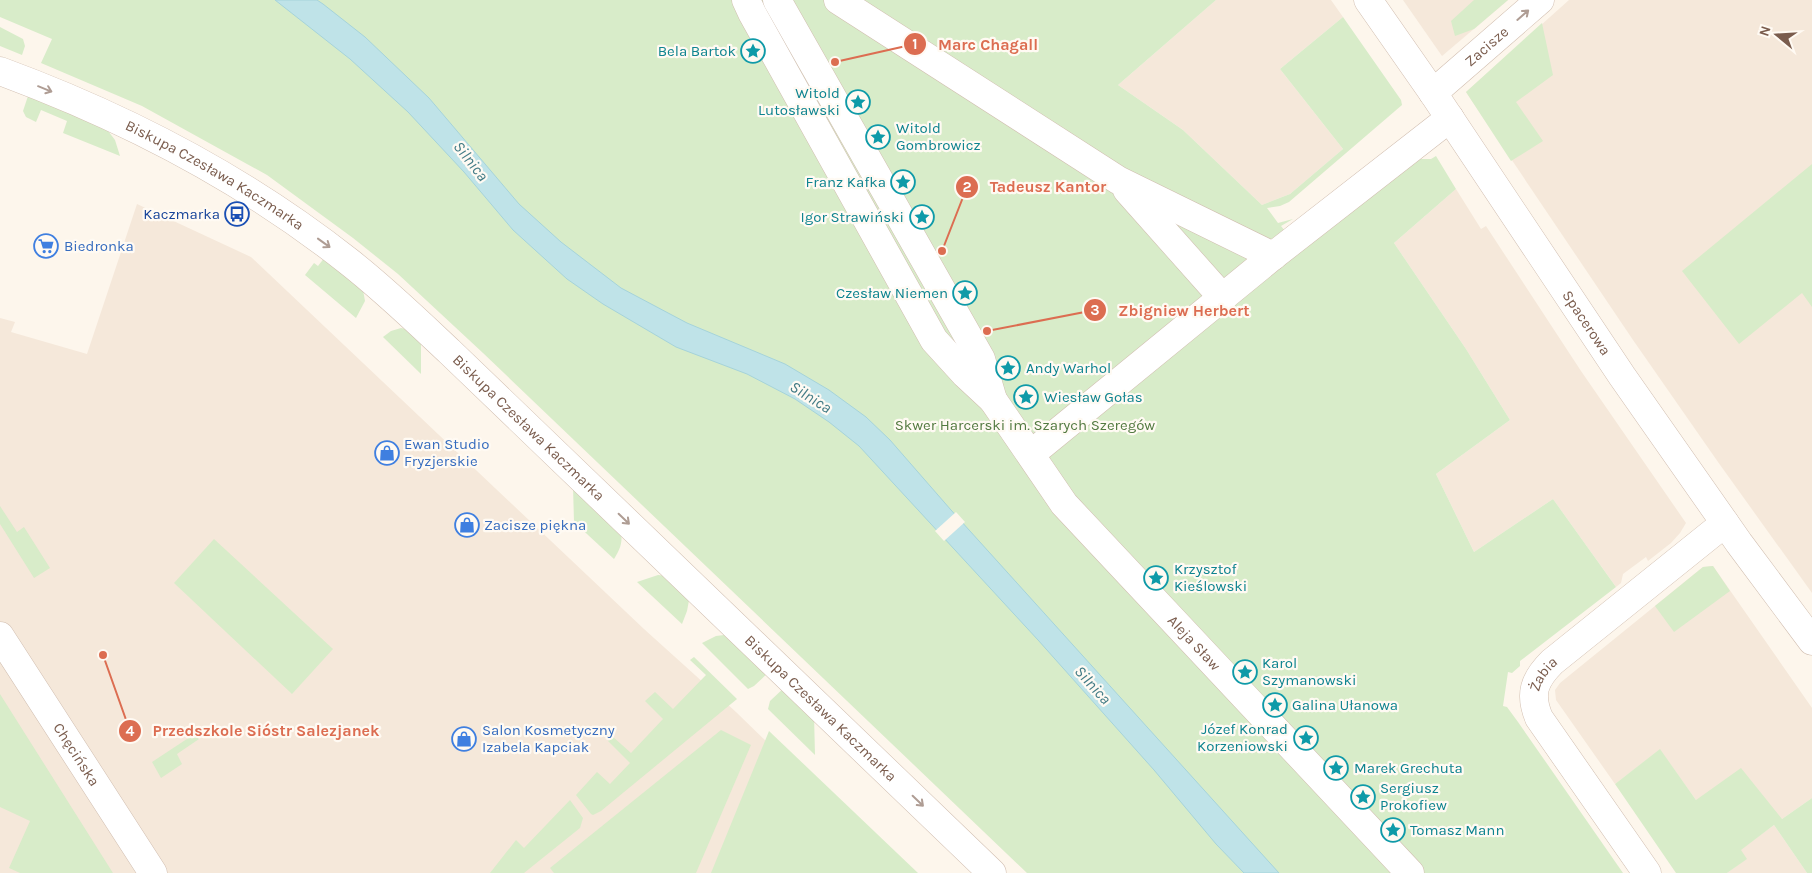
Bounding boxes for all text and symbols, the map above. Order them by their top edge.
one-way arrow [1516,9,1529,20]
north arrow [1752,10,1802,60]
street label: Zacisze [1461,23,1512,70]
text: N [1755,24,1775,39]
callout: Marc Chagall [903,29,1048,60]
text: 1 [912,35,918,53]
text: Marc Chagall [938,35,1038,54]
place icon: Bela Bartok [740,38,766,64]
place label: Bela Bartok [658,42,736,60]
one-way arrow [37,84,52,94]
place label: Witold Lutosławski [758,84,840,119]
place icon: Witold Lutosławski [845,89,871,115]
street label: Biskupa Czesława Kaczmarka [122,115,306,235]
place label: Witold Gombrowicz [896,119,981,154]
place icon: Witold Gombrowicz [865,124,891,150]
water label: Silnica [450,137,492,185]
place icon: Franz Kafka [890,169,916,195]
callout: Tadeusz Kantor [955,171,1116,202]
place label: Franz Kafka [806,173,886,191]
text: Tadeusz Kantor [990,177,1107,196]
text: 2 [962,178,972,196]
bus stop icon: Kaczmarka [224,201,250,227]
place icon: Igor Strawiński [909,204,935,230]
place label: Kaczmarka [143,205,220,223]
place label: Igor Strawiński [801,208,904,226]
supermarket icon: Biedronka [33,233,59,259]
place label: Biedronka [64,237,134,255]
one-way arrow [317,238,331,248]
place icon: Czesław Niemen [952,280,978,306]
place label: Czesław Niemen [836,284,948,302]
street label: Spacerowa [1558,287,1615,359]
callout: Zbigniew Herbert [1083,294,1259,325]
text: 3 [1090,301,1100,319]
text: Zbigniew Herbert [1118,301,1250,320]
street label: Biskupa Czesława Kaczmarka [449,351,608,505]
place icon: Andy Warhol [995,355,1021,381]
place label: Andy Warhol [1026,359,1111,377]
water label: Silnica [787,377,835,417]
place icon: Wiesław Gołas [1013,384,1039,410]
place label: Wiesław Gołas [1044,388,1143,406]
park label: Skwer Harcerski im. Szarych Szeregów [895,416,1155,434]
place label: Ewan Studio Fryzjerskie [404,435,490,470]
shop icon: Ewan Studio Fryzjerskie [374,440,400,466]
shop icon: Zacisze piękna [454,512,480,538]
one-way arrow [618,513,631,525]
place label: Zacisze piękna [484,516,586,534]
place label: Krzysztof Kieślowski [1174,560,1247,595]
place icon: Krzysztof Kieślowski [1143,565,1169,591]
street label: Aleja Sław [1164,611,1225,674]
street label: Biskupa Czesława Kaczmarka [741,631,900,785]
street label: Żabia [1525,652,1561,693]
place label: Karol Szymanowski [1262,654,1356,689]
place icon: Karol Szymanowski [1232,659,1258,685]
water label: Silnica [1071,662,1115,708]
place icon: Galina Ułanowa [1262,692,1288,718]
place label: Galina Ułanowa [1292,696,1398,714]
callout: Przedszkole Sióstr Salezjanek [118,715,390,746]
street label: Chęcińska [49,719,104,790]
place label: Józef Konrad Korzeniowski [1197,720,1288,755]
text: Przedszkole Sióstr Salezjanek [152,721,380,740]
place label: Salon Kosmetyczny Izabela Kapciak [482,721,615,756]
text: 4 [126,722,135,740]
place icon: Józef Konrad Korzeniowski [1293,725,1319,751]
shop icon: Salon Kosmetyczny Izabela Kapciak [451,726,477,752]
place icon: Marek Grechuta [1323,755,1349,781]
place label: Marek Grechuta [1354,759,1463,777]
place label: Sergiusz Prokofiew [1380,779,1447,814]
place icon: Sergiusz Prokofiew [1350,784,1376,810]
one-way arrow [912,795,924,807]
place icon: Tomasz Mann [1380,817,1406,843]
place label: Tomasz Mann [1410,821,1504,839]

